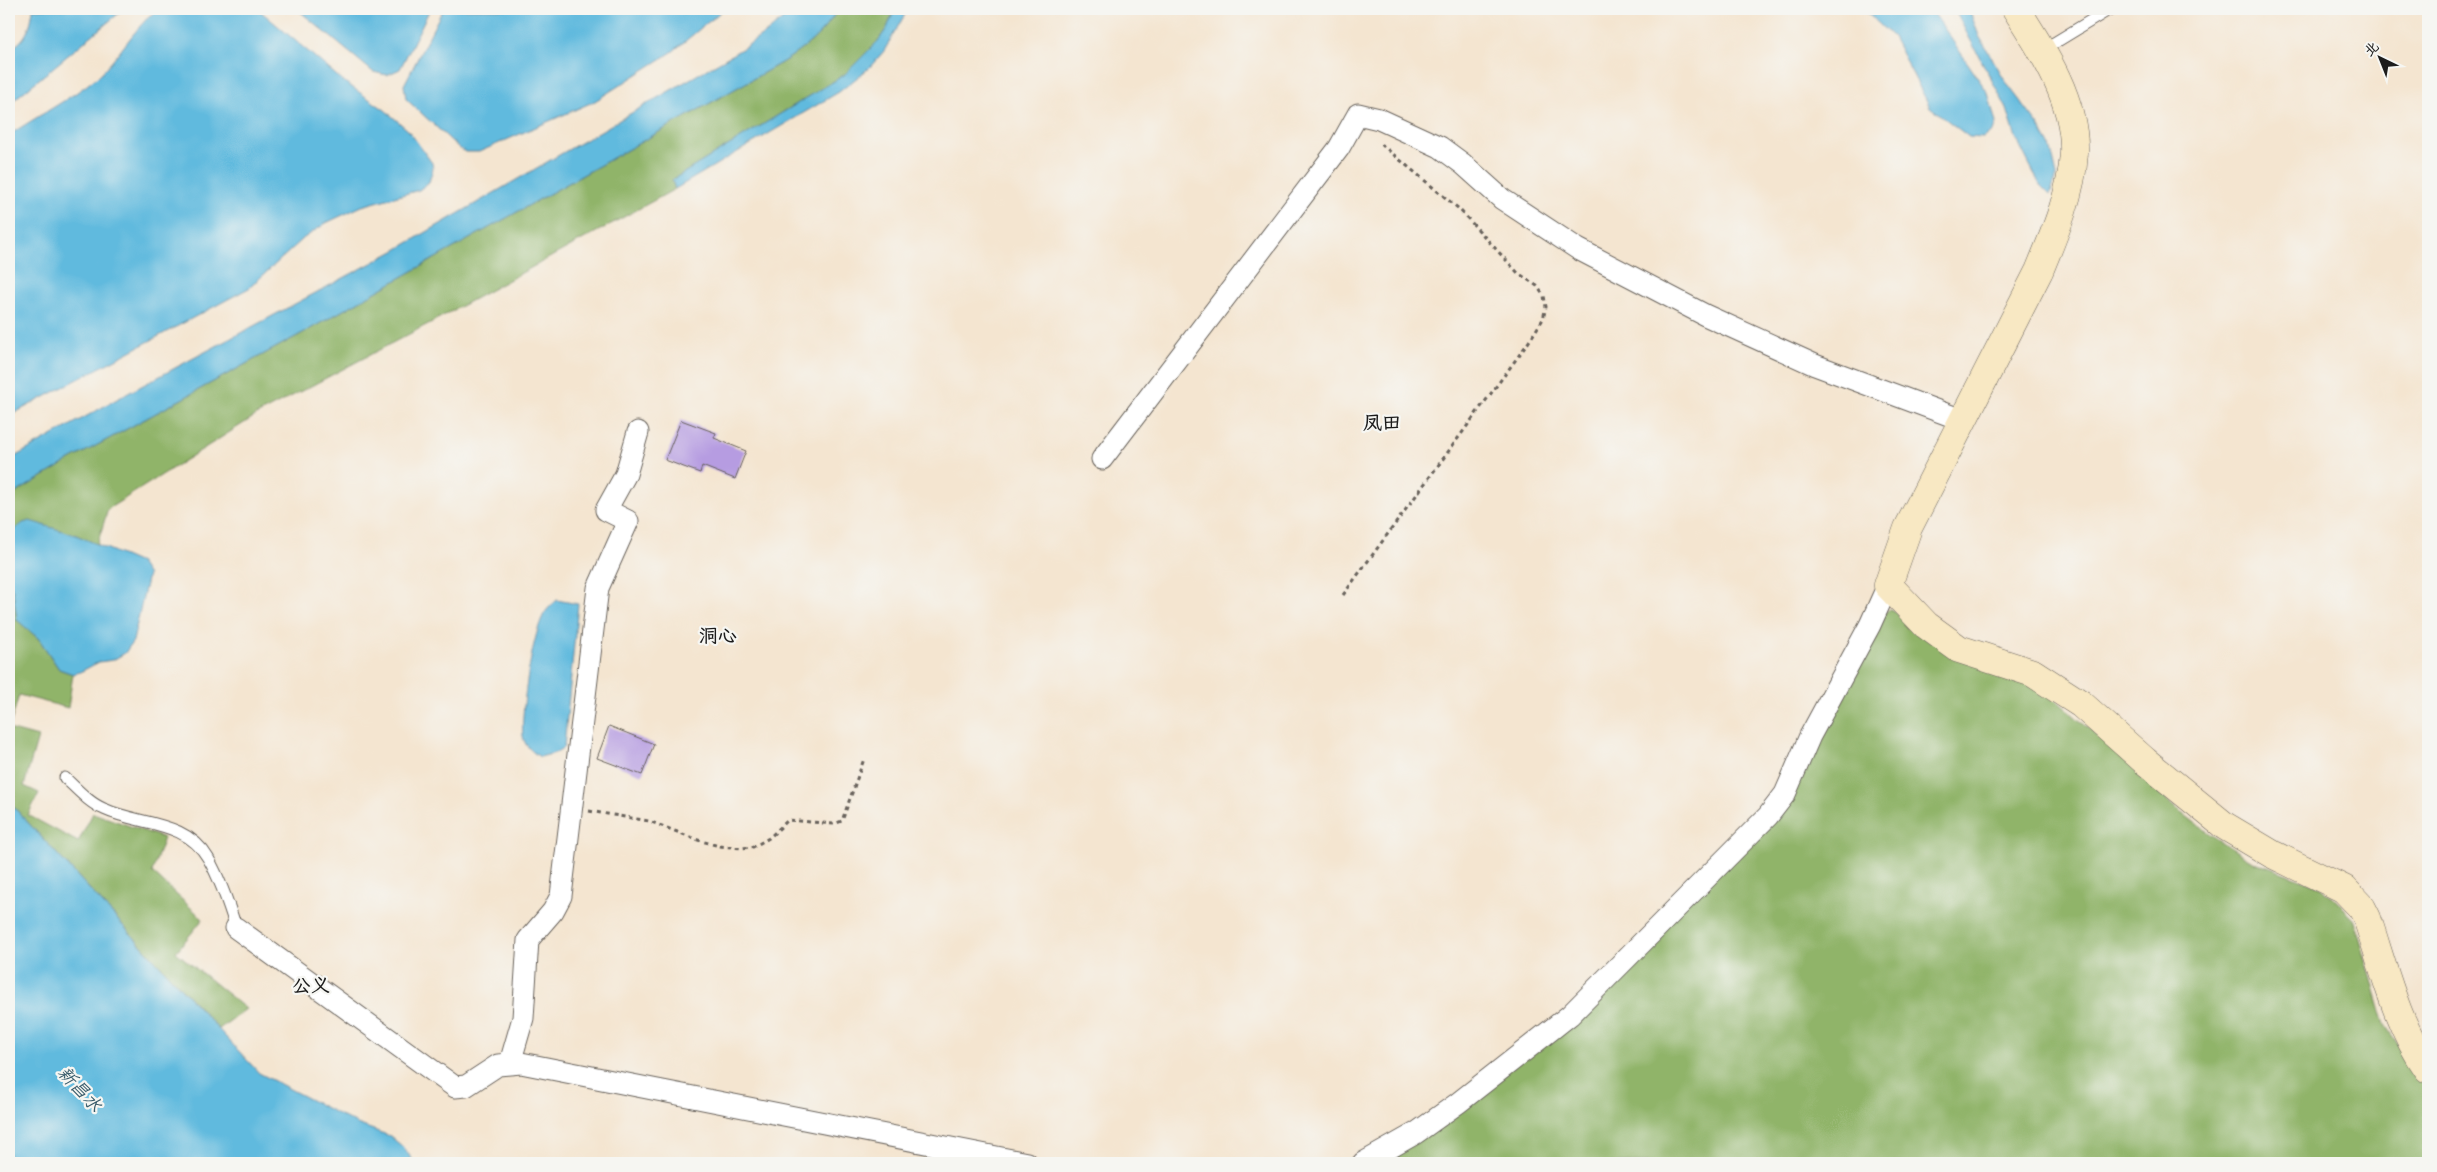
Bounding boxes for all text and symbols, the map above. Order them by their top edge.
north arrow [2354,32,2404,82]
text: 北 [2359,36,2383,61]
district label: 凤田 [1363,407,1401,435]
district label: 洞心 [699,620,737,648]
district label: 公义 [292,970,330,998]
water label: 新昌水 [53,1059,110,1118]

